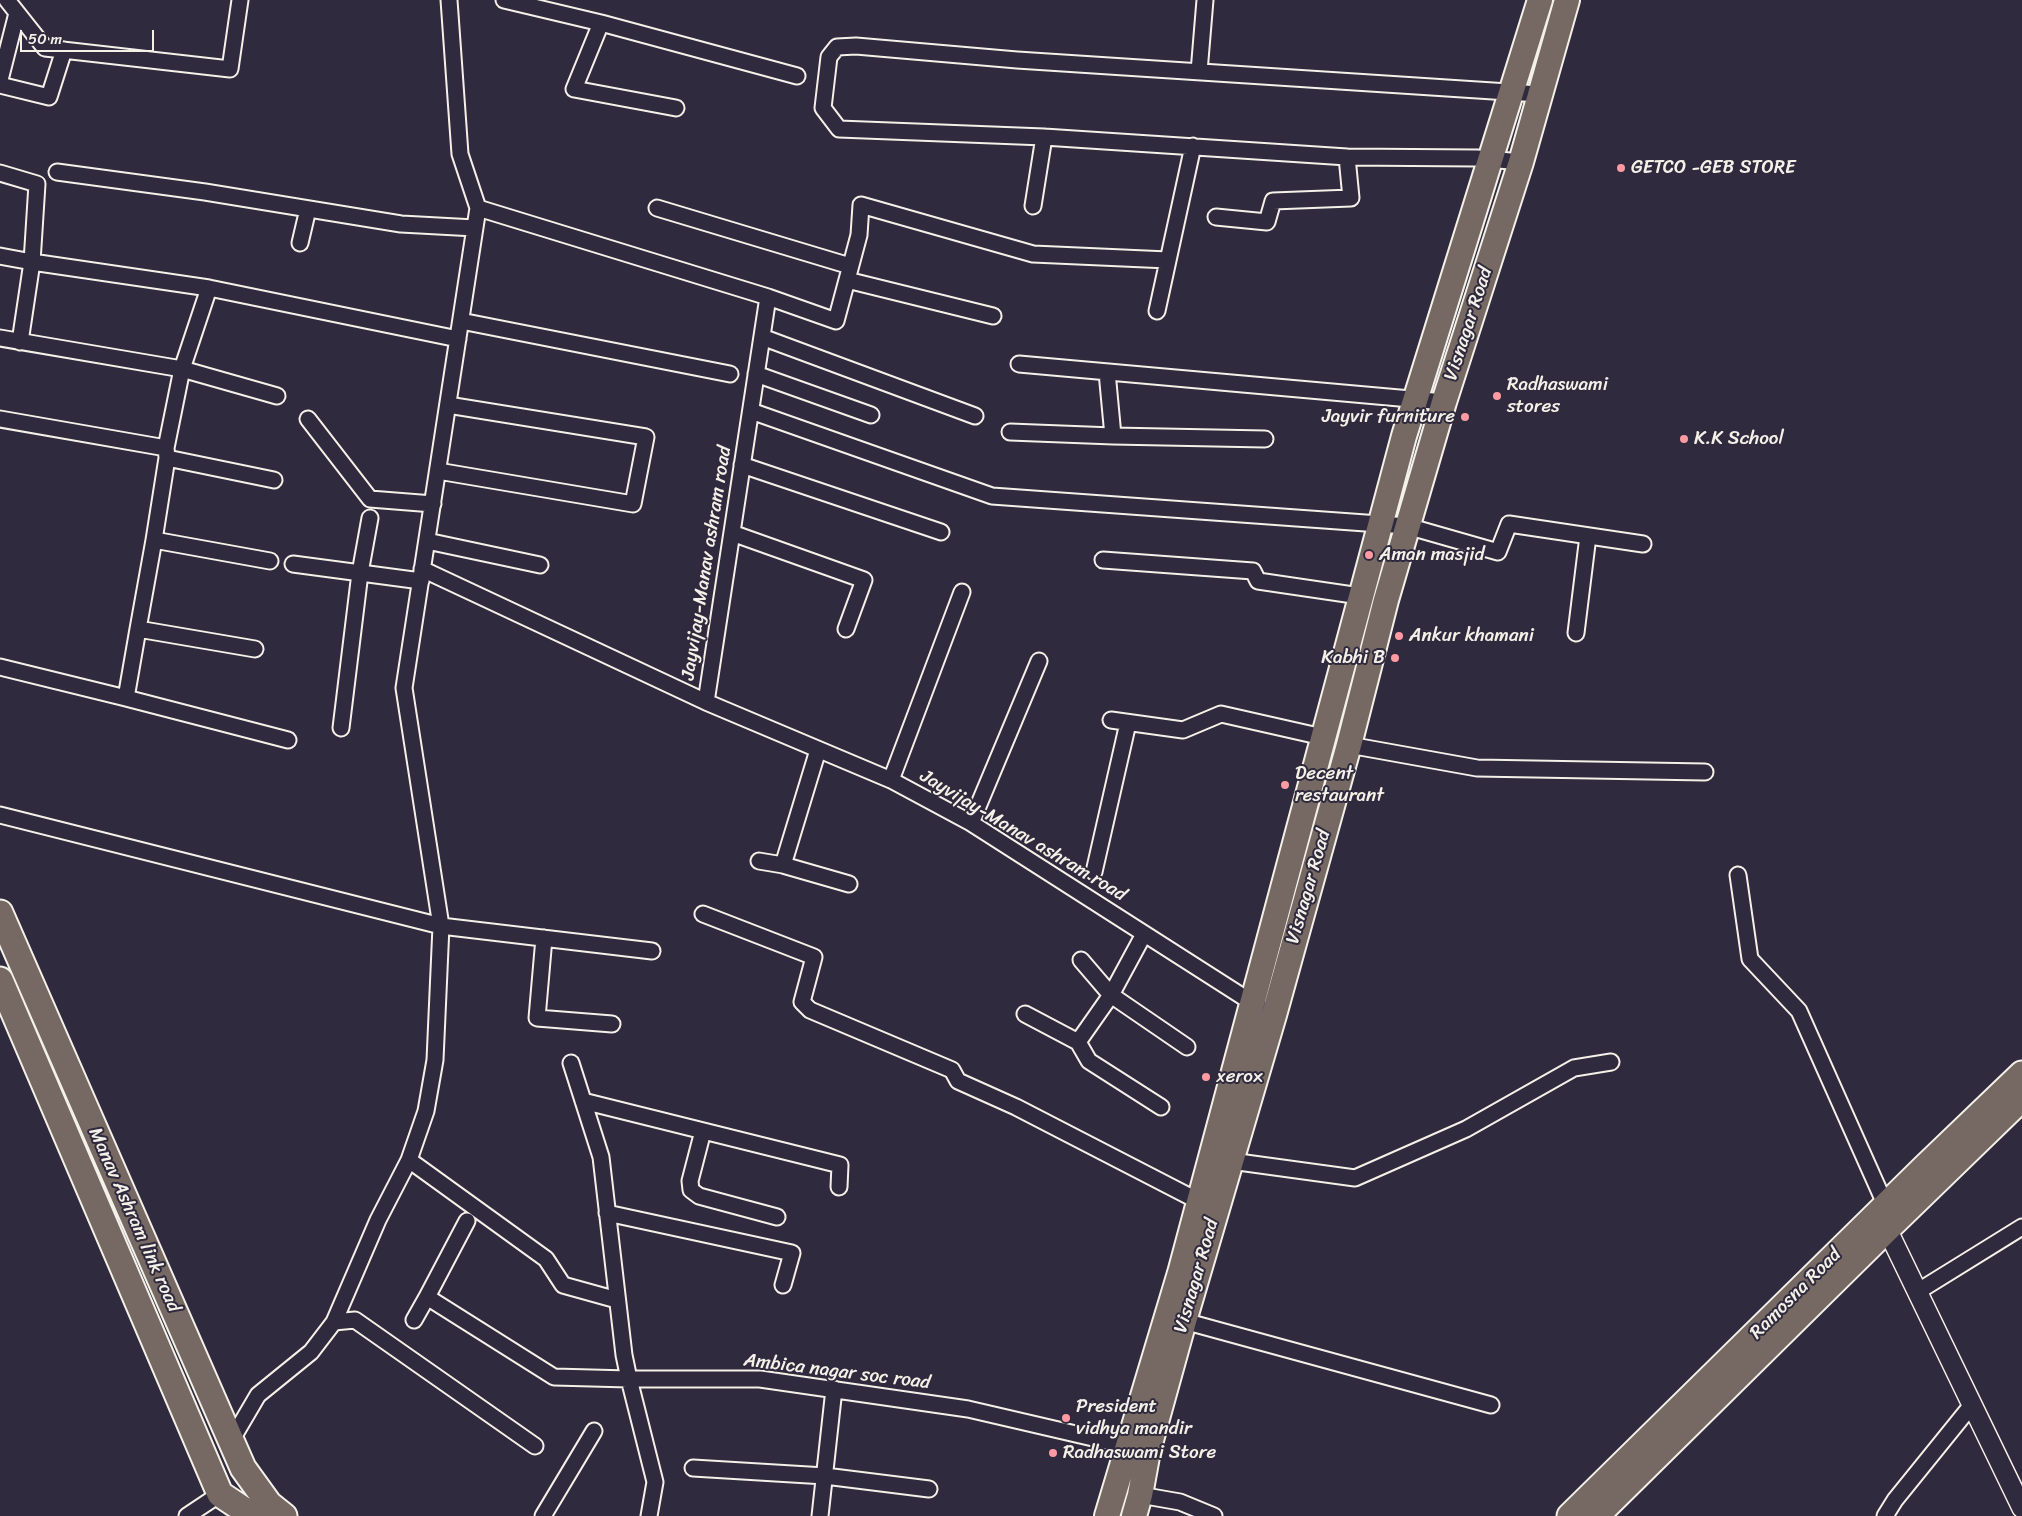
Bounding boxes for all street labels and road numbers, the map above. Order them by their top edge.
street label: Visnagar Road [1440,265,1498,383]
street label: Jayvijay-Manav ashram road [677,444,737,682]
street label: Jayvijay-Manav ashram road [916,765,1130,907]
street label: Visnagar Road [1282,827,1336,947]
street label: Manav Ashram link road [83,1124,185,1316]
street label: Visnagar Road [1170,1216,1224,1336]
street label: Ramosna Road [1746,1244,1846,1344]
street label: Ambica nagar soc road [742,1349,932,1395]

